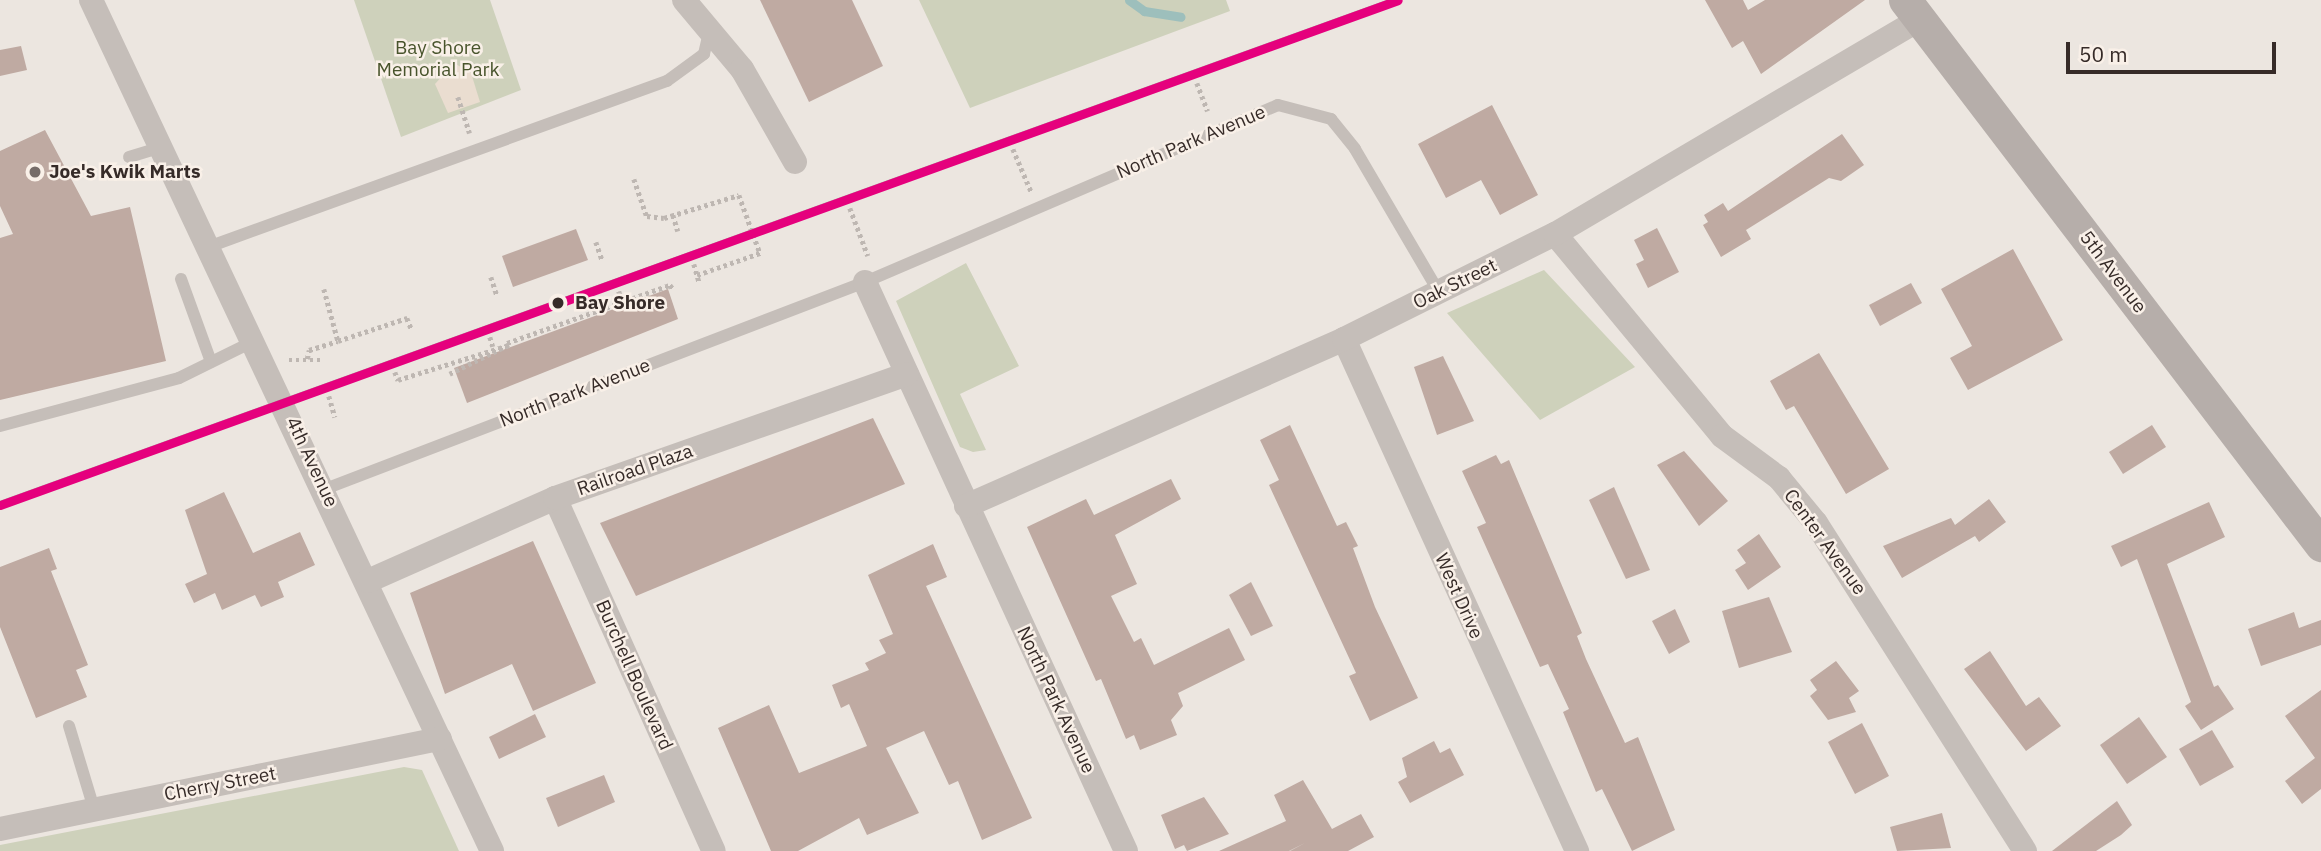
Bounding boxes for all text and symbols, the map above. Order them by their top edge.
scale bar [2069,28,2279,72]
park label: Bay Shore Memorial Park [376,37,500,81]
text: 50 m [2079,40,2128,68]
street label: North Park Avenue [1113,100,1269,184]
place label: Joe's Kwik Marts [49,161,200,183]
marker: Joe's Kwik Marts [27,164,43,180]
street label: 5th Avenue [2075,226,2151,318]
street label: Oak Street [1409,254,1501,314]
marker: Bay Shore [547,292,569,314]
place label: Bay Shore [575,292,665,314]
street label: North Park Avenue [496,354,654,432]
street label: 4th Avenue [281,413,343,511]
street label: Railroad Plaza [574,440,696,500]
street label: Center Avenue [1779,485,1871,599]
street label: West Drive [1430,550,1488,642]
street label: Burchell Boulevard [591,596,677,754]
street label: North Park Avenue [1012,623,1100,777]
street label: Cherry Street [162,762,278,806]

